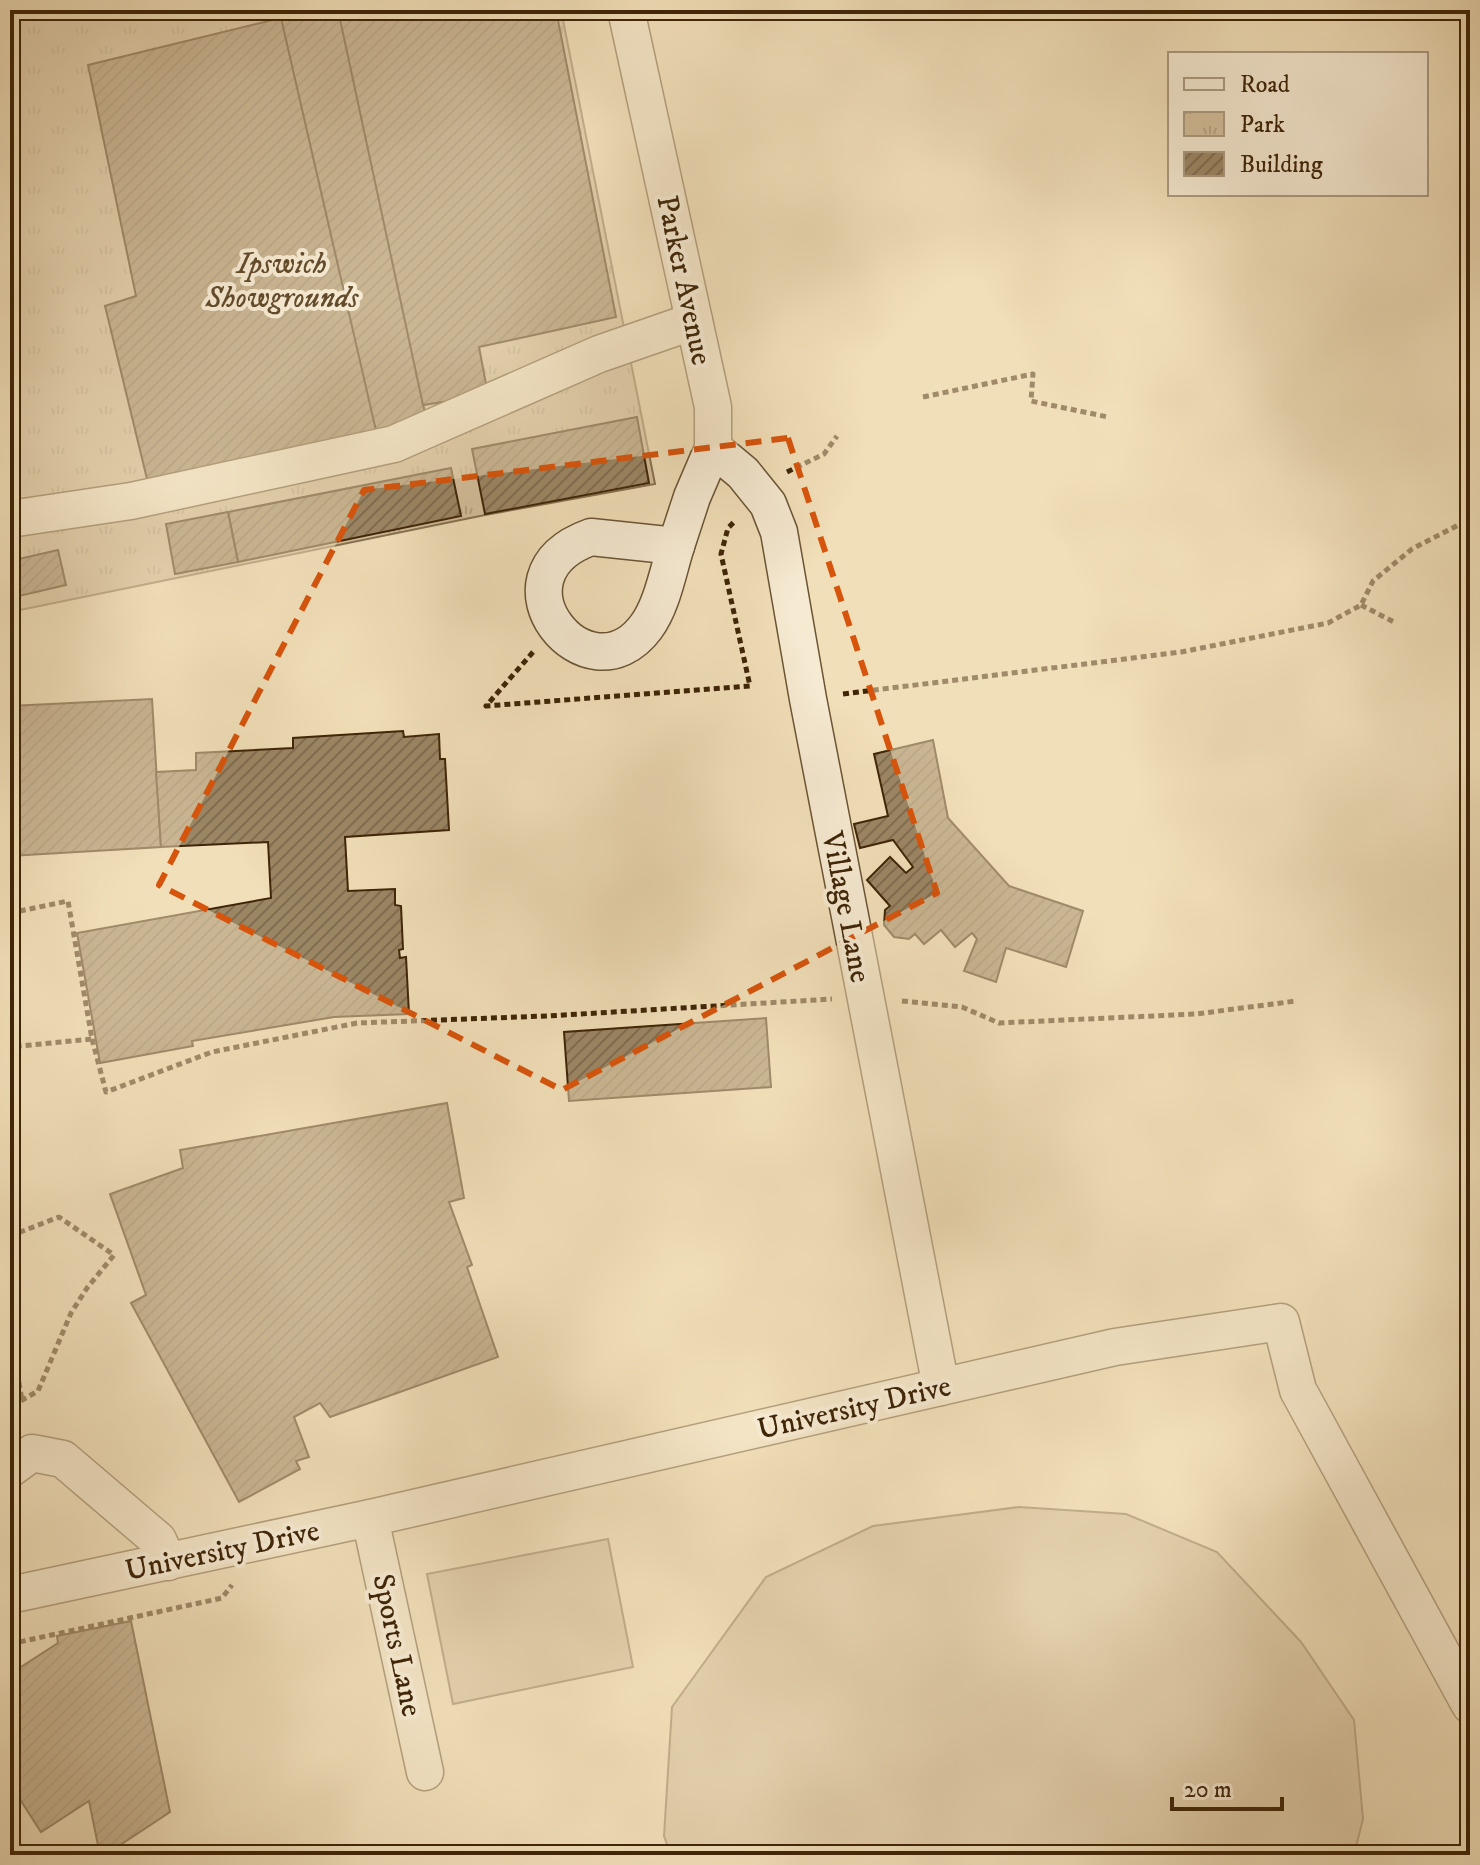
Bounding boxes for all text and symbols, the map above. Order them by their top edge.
legend [1168,52,1428,196]
text: Road [1240,70,1290,100]
text: Park [1240,110,1285,140]
text: Building [1240,150,1323,180]
street label: Parker Avenue [648,192,720,368]
park label: Ipswich Showgrounds [205,246,359,317]
street label: Village Lane [813,828,878,986]
street label: University Drive [754,1368,955,1449]
street label: University Drive [122,1513,323,1590]
street label: Sports Lane [363,1571,430,1720]
scale bar [1172,1761,1282,1811]
text: 20 m [1184,1775,1232,1805]

